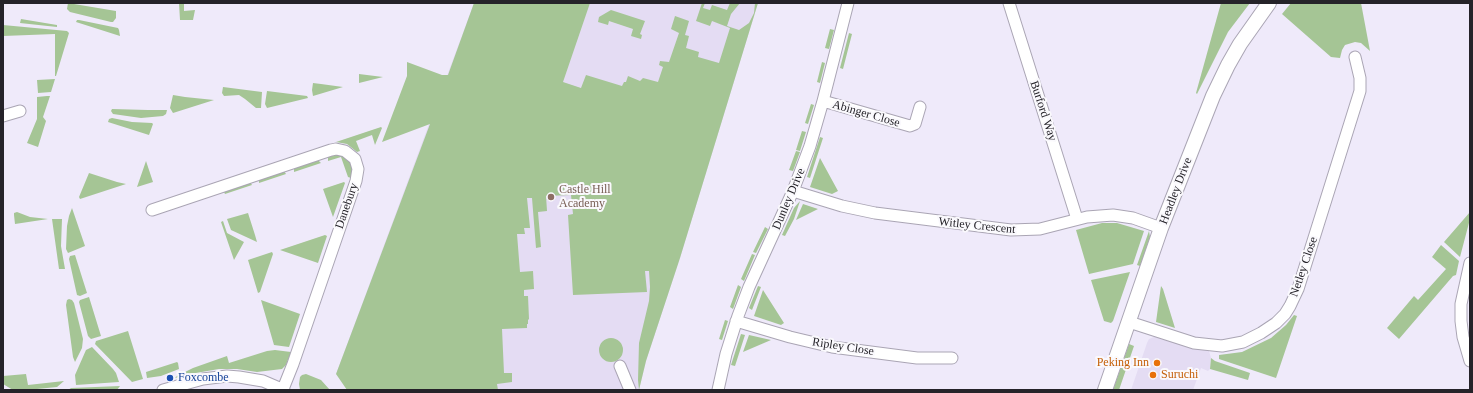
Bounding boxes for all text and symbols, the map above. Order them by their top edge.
street label: Burford Way [1026,79,1060,143]
street label: Abinger Close [831,97,901,131]
street label: Headley Drive [1157,156,1195,226]
street label: Dunley Drive [770,166,808,232]
street label: Danebury [332,181,362,231]
place label: Castle Hill Academy [559,183,611,211]
marker: Castle Hill Academy [546,192,556,202]
street label: Witley Crescent [938,215,1016,237]
street label: Netley Close [1287,235,1321,299]
street label: Ripley Close [811,335,875,359]
place label: Peking Inn [1097,356,1149,370]
marker: Peking Inn [1152,358,1162,368]
place label: Suruchi [1161,368,1198,382]
marker: Suruchi [1148,370,1158,380]
place label: Foxcombe [178,371,229,385]
marker: Foxcombe [165,373,175,383]

